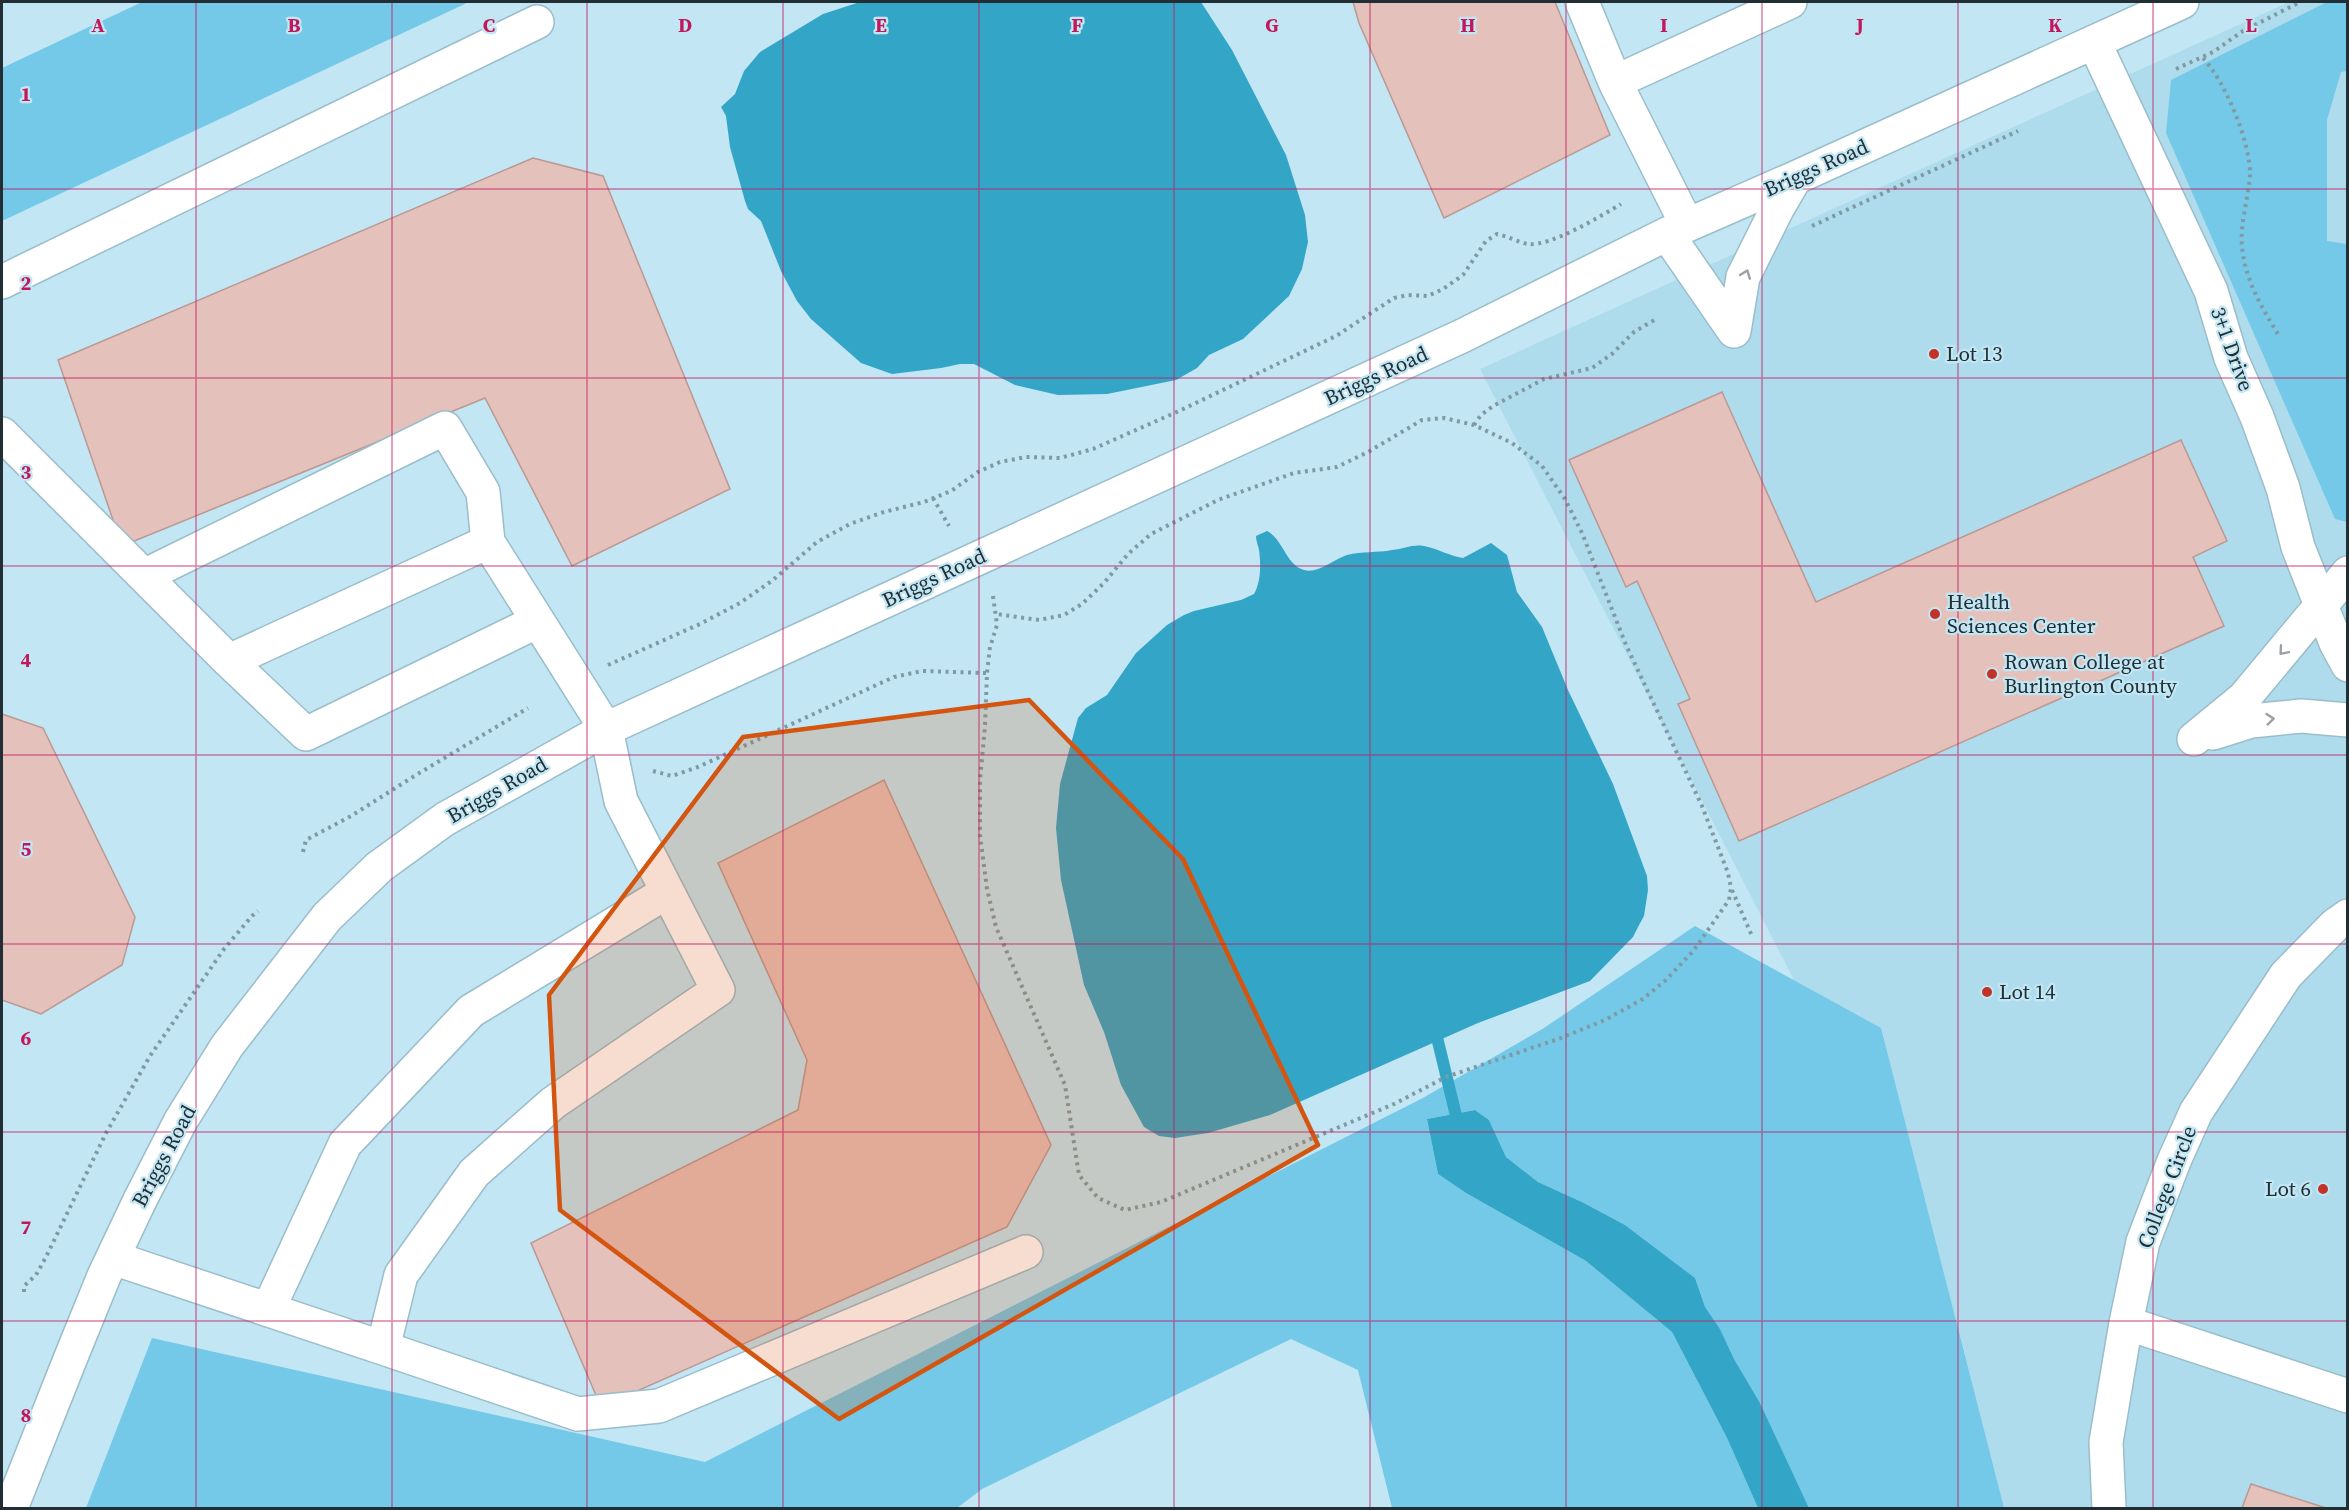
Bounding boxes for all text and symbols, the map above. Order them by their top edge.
text: A [91,11,105,39]
text: B [287,11,301,39]
text: C [483,11,495,39]
text: D [678,11,692,39]
text: E [875,11,887,39]
text: F [1071,11,1083,39]
text: G [1265,11,1279,39]
text: H [1460,11,1476,39]
text: I [1660,11,1668,39]
text: J [1854,11,1864,39]
text: K [2048,11,2062,39]
text: L [2245,11,2257,39]
text: 1 [21,80,31,108]
street label: Briggs Road [1759,132,1873,203]
text: 2 [21,269,32,297]
one-way arrow [1739,269,1751,280]
street label: 3+1 Drive [2204,303,2261,395]
street label: Briggs Road [1319,339,1433,412]
place label: Lot 13 [1946,339,2003,368]
marker: Lot 13 [1927,347,1941,361]
text: 3 [21,458,32,486]
street label: Briggs Road [877,541,991,614]
place label: Health Sciences Center [1947,587,2096,640]
marker: Health Sciences Center [1928,607,1942,621]
one-way arrow [2279,644,2290,655]
text: 4 [21,646,32,674]
place label: Rowan College at Burlington County [2004,647,2177,700]
marker: Rowan College at Burlington County [1985,667,1999,681]
one-way arrow [2266,713,2275,726]
street label: Briggs Road [441,749,552,830]
text: 5 [21,835,32,863]
place label: Lot 14 [1999,977,2056,1006]
marker: Lot 14 [1980,985,1994,999]
text: 6 [21,1024,32,1052]
street label: Briggs Road [125,1100,203,1212]
street label: College Circle [2130,1121,2203,1252]
place label: Lot 6 [2265,1174,2311,1203]
marker: Lot 6 [2316,1182,2330,1196]
text: 7 [21,1213,32,1241]
text: 8 [21,1401,31,1429]

